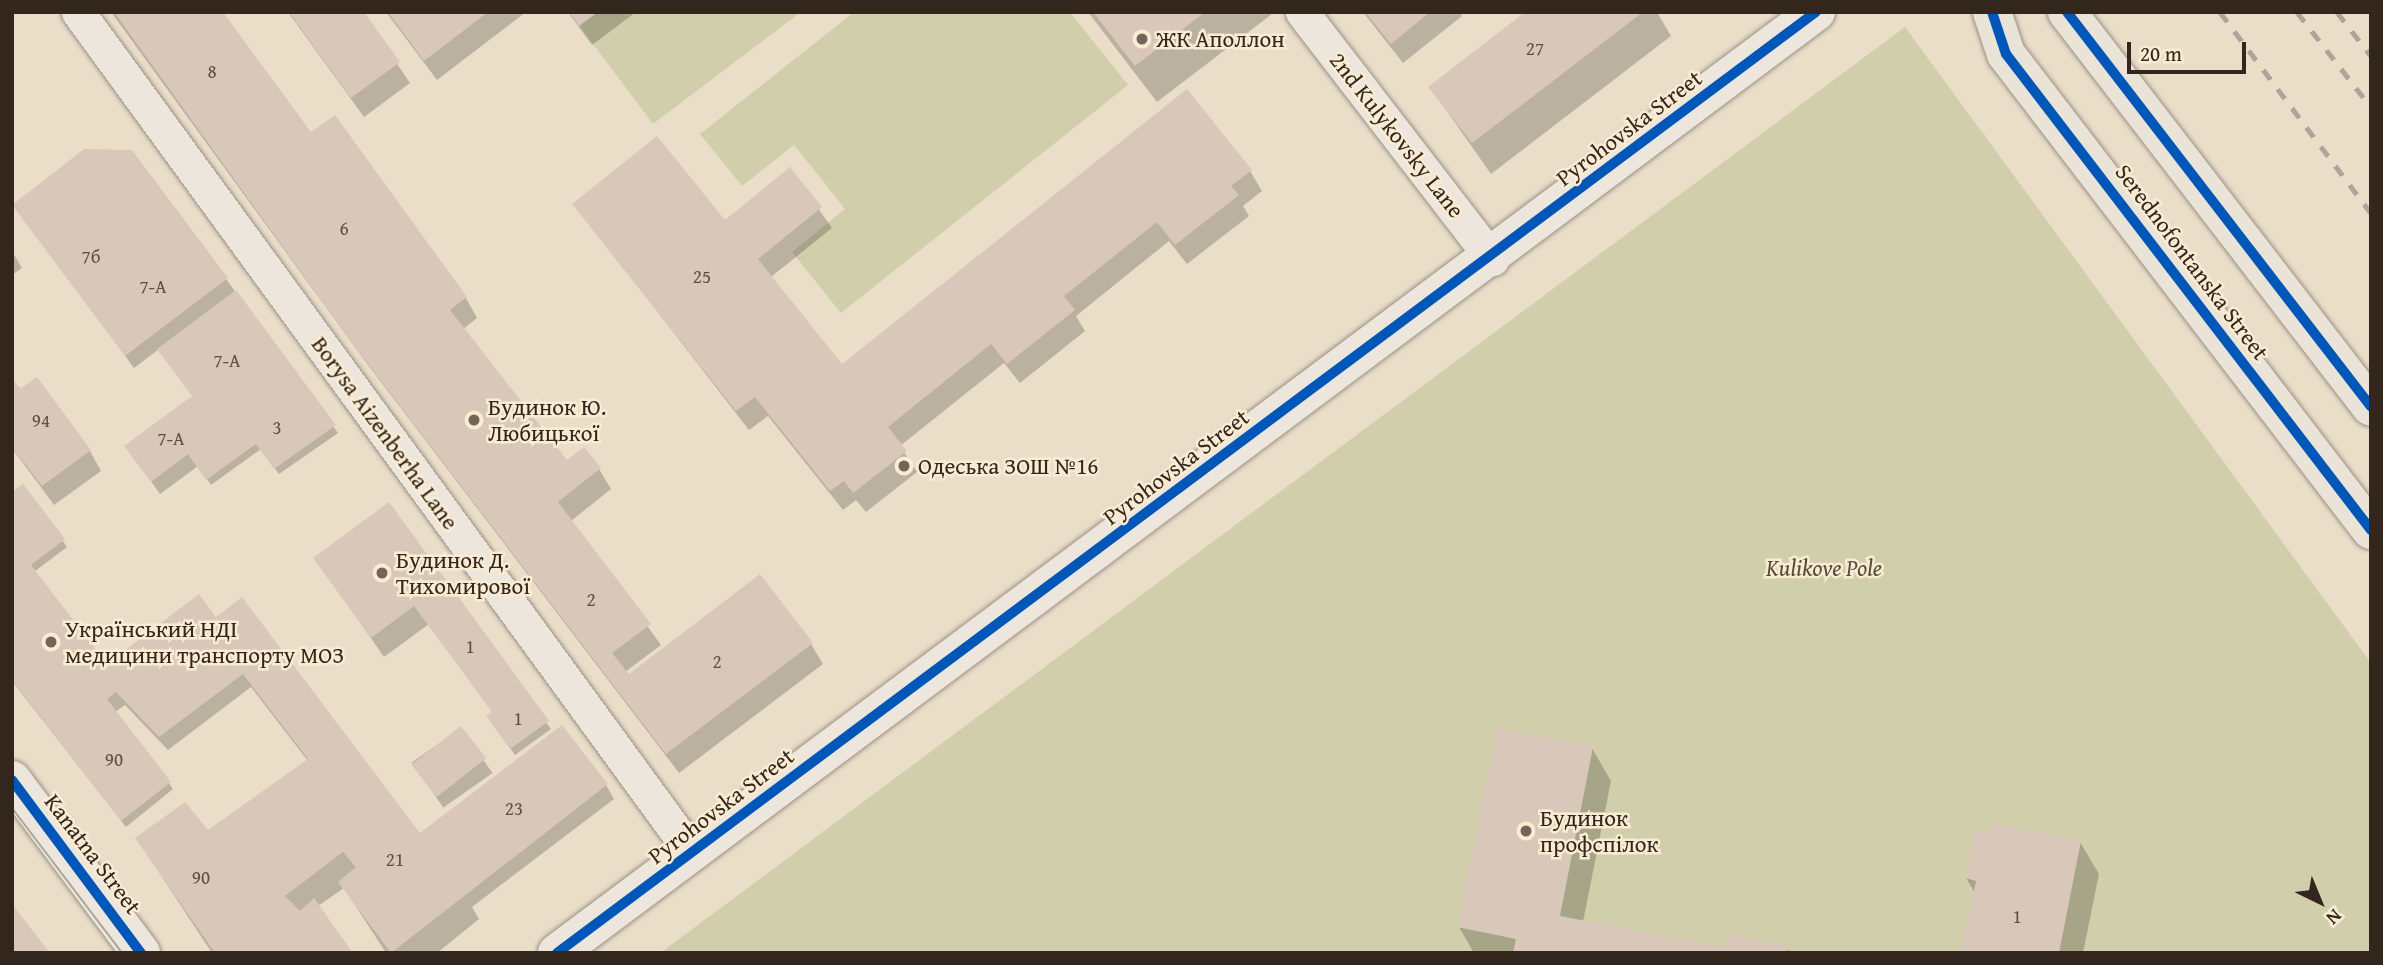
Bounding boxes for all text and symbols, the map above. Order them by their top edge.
place label: ЖК Аполлон [1156,25,1285,53]
scale bar [2131,28,2250,72]
marker: ЖК Аполлон [1134,31,1150,47]
house number: 27 [1526,38,1544,60]
text: 20 m [2140,38,2182,69]
street label: 2nd Kulykovsky Lane [1324,47,1470,223]
house number: 8 [207,61,217,83]
street label: Pyrohovska Street [1551,64,1707,192]
street label: Serednofontanska Street [2109,159,2275,365]
house number: 6 [339,218,349,240]
house number: 7б [82,246,100,268]
house number: 25 [693,266,711,288]
house number: 7-А [139,276,167,298]
street label: Borysa Aizenberha Lane [306,331,464,535]
house number: 7-А [213,350,241,372]
place label: Будинок Ю. Любицької [488,393,606,447]
street label: Pyrohovska Street [1098,403,1254,531]
house number: 94 [32,410,50,432]
marker: Будинок Ю. Любицької [466,412,482,428]
house number: 3 [272,417,282,439]
house number: 7-А [157,428,185,450]
place label: Одеська ЗОШ №16 [918,452,1098,480]
marker: Одеська ЗОШ №16 [896,458,912,474]
place label: Будинок Д. Тихомирової [396,546,530,600]
park label: Kulikove Pole [1766,554,1882,582]
marker: Будинок Д. Тихомирової [374,565,390,581]
house number: 2 [586,589,596,611]
place label: Український НДІ медицини транспорту МОЗ [65,615,344,669]
marker: Український НДІ медицини транспорту МОЗ [43,634,59,650]
house number: 1 [465,636,475,658]
house number: 2 [712,651,722,673]
house number: 1 [513,708,523,730]
street label: Pyrohovska Street [643,742,799,870]
house number: 90 [105,749,123,771]
street label: Kanatna Street [39,788,147,920]
house number: 23 [505,798,523,820]
place label: Будинок профспілок [1540,804,1659,858]
marker: Будинок профспілок [1518,823,1534,839]
house number: 21 [386,849,404,871]
house number: 90 [192,867,210,889]
north arrow [2285,867,2355,937]
text: N [2320,903,2349,932]
house number: 1 [2012,906,2022,928]

